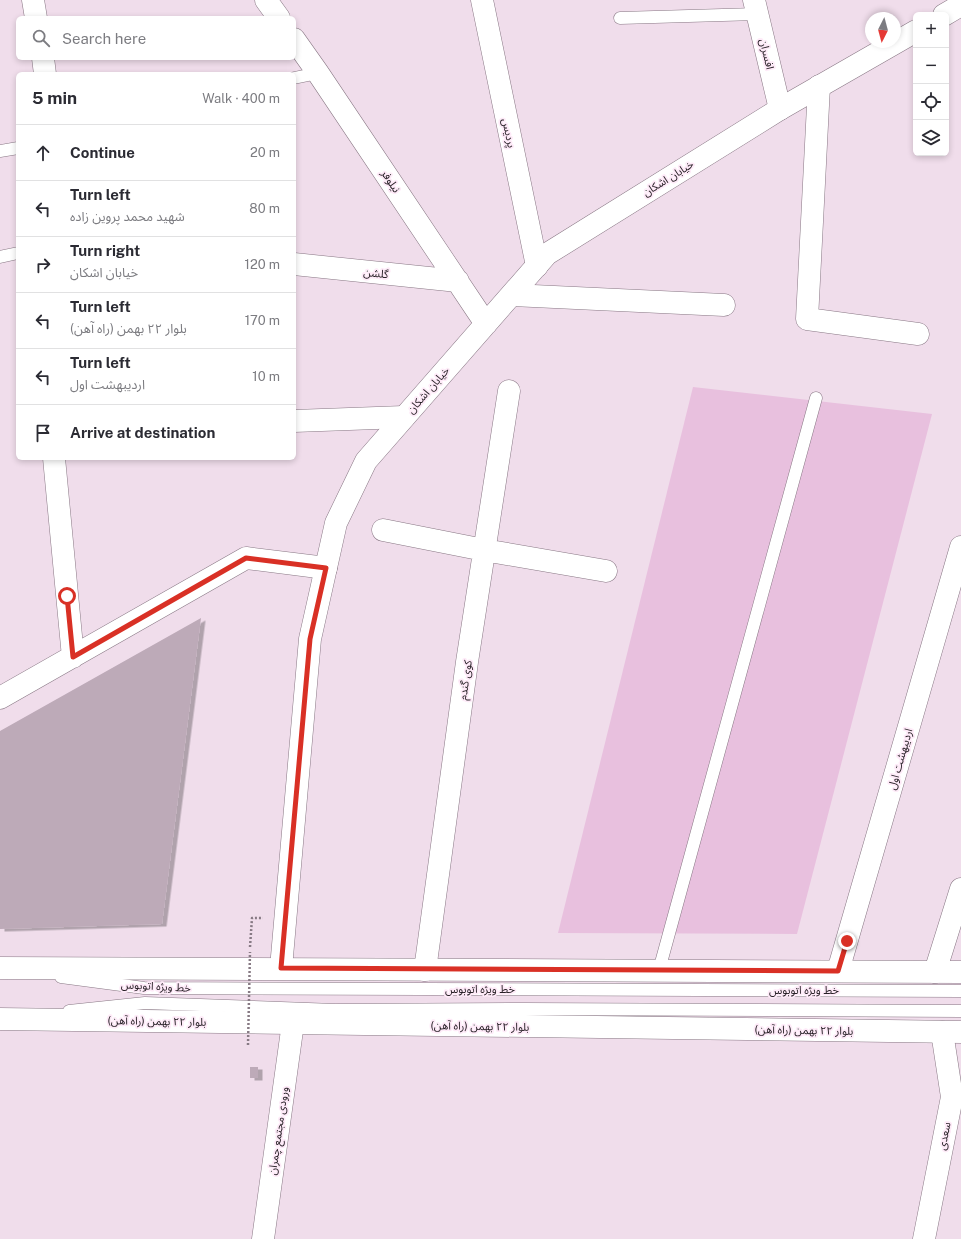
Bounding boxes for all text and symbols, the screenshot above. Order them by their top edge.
north arrow [865,12,901,48]
map controls [913,12,949,156]
button: + [913,12,949,48]
search box [16,16,296,60]
icon: search [30,27,52,49]
text: Search here [62,30,146,47]
street label: افسران [757,37,776,71]
button: − [913,48,949,84]
button: locate [913,84,949,120]
text: 5 min [32,88,77,108]
text: Walk · 400 m [202,91,280,106]
street label: پردیس [498,117,518,149]
button: layers [913,120,949,156]
icon: ahead [32,142,54,164]
text: Continue [70,144,135,161]
text: 20 m [250,145,280,160]
street label: خیابان اشکان [640,157,697,199]
street label: نیلوفر [378,167,403,195]
text: Turn left [70,186,131,203]
icon: left [32,198,54,220]
text: 80 m [249,201,280,216]
text: شهید محمد پروین زاده [70,209,185,224]
text: Turn right [70,242,140,259]
icon: right [32,254,54,276]
text: 120 m [245,257,280,272]
text: خیابان اشکان [70,265,138,280]
street label: گلشن [363,266,390,281]
text: Turn left [70,298,131,315]
icon: left [32,310,54,332]
text: 170 m [245,313,280,328]
text: بلوار ۲۲ بهمن (راه آهن) [70,321,187,336]
text: Turn left [70,354,131,371]
street label: خیابان اشکان [405,364,453,416]
icon: left [32,366,54,388]
text: 10 m [252,369,280,384]
text: اردیبهشت اول [70,377,145,392]
icon: arrive [32,422,54,444]
text: Arrive at destination [70,424,215,441]
route start [58,587,76,605]
street label: کوی گندم [456,659,476,701]
street label: اردیبهشت اول [885,727,916,791]
route end [838,932,856,950]
street label: خط ویژه اتوبوس [121,978,192,995]
street label: خط ویژه اتوبوس [445,983,516,996]
street label: خط ویژه اتوبوس [769,984,840,997]
street label: بلوار ۲۲ بهمن (راه آهن) [107,1014,207,1029]
street label: بلوار ۲۲ بهمن (راه آهن) [430,1019,530,1034]
street label: بلوار ۲۲ بهمن (راه آهن) [754,1023,854,1038]
street label: ورودی مجتمع چمران [266,1086,292,1176]
street label: سعدی [935,1120,954,1151]

